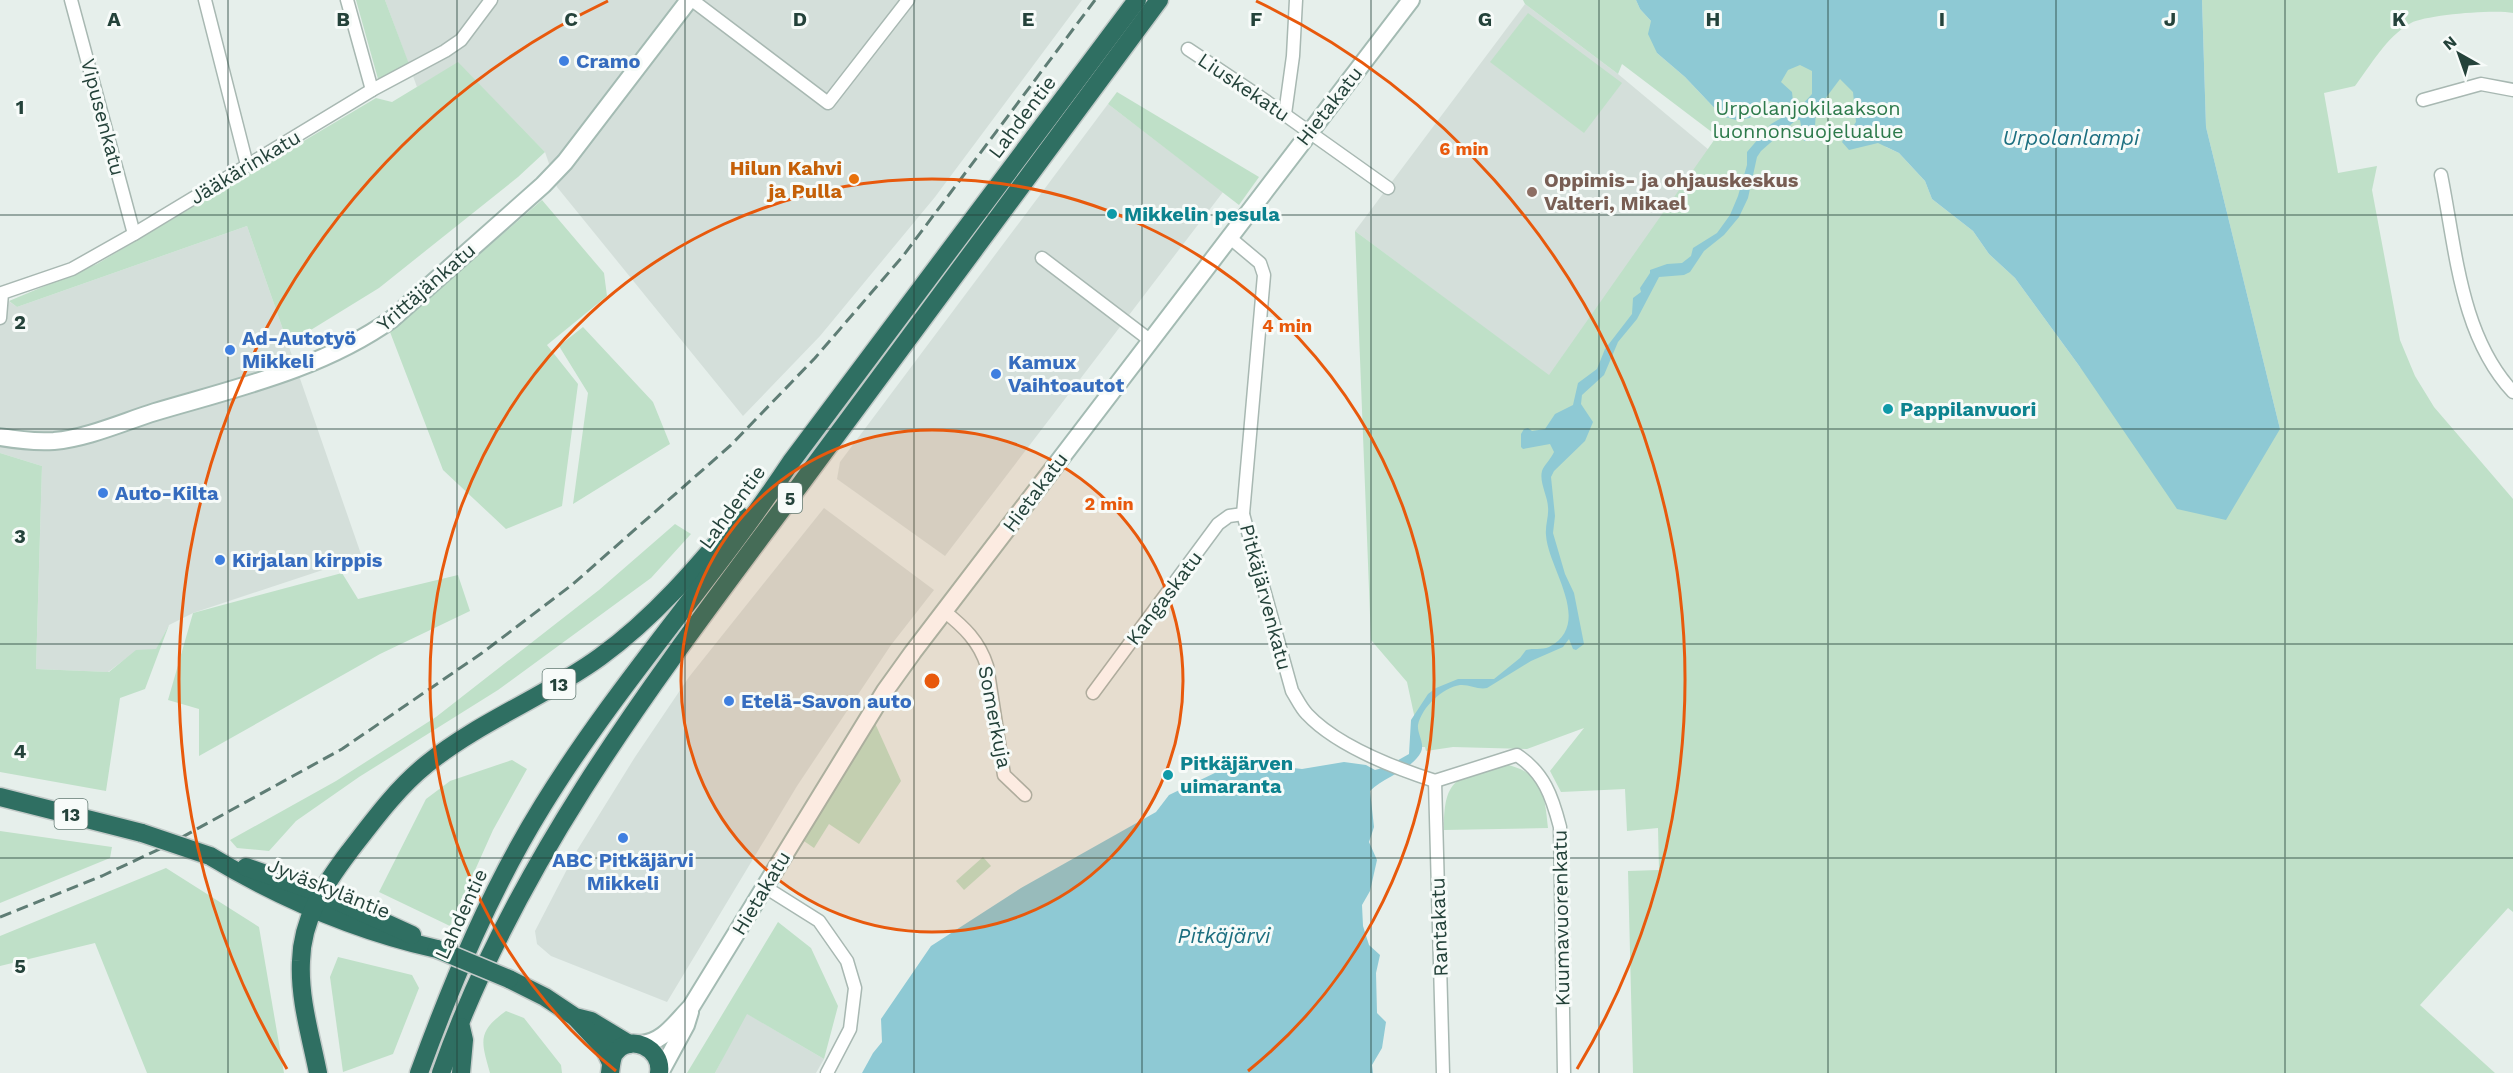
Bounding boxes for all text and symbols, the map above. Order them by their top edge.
text: A [107,7,121,31]
text: B [336,7,350,31]
text: C [564,7,578,31]
text: D [793,7,807,31]
text: E [1022,7,1034,31]
text: F [1250,7,1262,31]
text: G [1478,7,1492,31]
text: H [1706,7,1720,31]
text: I [1939,7,1945,31]
text: J [2164,7,2176,31]
text: K [2392,7,2406,31]
north arrow [2429,24,2489,84]
text: N [2439,32,2460,54]
street label: Liuskekatu [1194,48,1294,126]
place label: Cramo [576,49,641,73]
marker: Cramo [557,54,571,68]
street label: Vipusenkatu [76,56,130,178]
street label: Hietakatu [1291,62,1367,150]
street label: Lahdentie [983,71,1061,163]
text: 1 [16,95,24,119]
park label: Urpolanjokilaakson luonnonsuojelualue [1712,96,1904,143]
street label: Jääkärinkatu [185,125,305,209]
water label: Urpolanlampi [2003,125,2140,150]
text: 6 min [1439,138,1489,159]
place label: Hilun Kahvi ja Pulla [730,156,842,203]
place label: Oppimis- ja ohjauskeskus Valteri, Mikael [1544,168,1799,215]
marker: Hilun Kahvi ja Pulla [847,172,861,186]
marker: Oppimis- ja ohjauskeskus Valteri, Mikael [1525,185,1539,199]
place label: Mikkelin pesula [1124,202,1280,226]
marker: Mikkelin pesula [1105,207,1119,221]
street label: Yrittäjänkatu [372,238,480,336]
text: 2 [14,310,26,334]
text: 4 min [1262,315,1312,336]
place label: Ad-Autotyö Mikkeli [242,326,356,373]
marker: Ad-Autotyö Mikkeli [223,343,237,357]
place label: Kamux Vaihtoautot [1008,350,1124,397]
marker: Kamux Vaihtoautot [989,367,1003,381]
place label: Pappilanvuori [1900,397,2036,421]
marker: Pappilanvuori [1881,402,1895,416]
street label: Hietakatu [997,447,1073,537]
street label: Lahdentie [694,461,770,553]
place label: Auto-Kilta [115,481,219,505]
road number: 5 [778,483,802,513]
marker: Auto-Kilta [96,486,110,500]
text: 2 min [1084,493,1134,514]
street label: Pitkäjärvenkatu [1235,521,1297,673]
text: 3 [14,524,26,548]
street label: Kangaskatu [1121,546,1207,650]
place label: Kirjalan kirppis [232,548,383,572]
marker: Kirjalan kirppis [213,553,227,567]
street label: Somerkuja [973,664,1017,770]
road number: 13 [542,669,576,699]
centre of rings [922,671,942,691]
place label: Etelä-Savon auto [741,689,912,713]
marker: Etelä-Savon auto [722,694,736,708]
text: 4 [14,739,27,763]
place label: Pitkäjärven uimaranta [1180,751,1293,798]
marker: Pitkäjärven uimaranta [1161,768,1175,782]
road number: 13 [54,799,88,829]
street label: Kuumavuorenkatu [1547,829,1575,1007]
marker: ABC Pitkäjärvi Mikkeli [616,831,630,845]
street label: Hietakatu [727,847,795,939]
place label: ABC Pitkäjärvi Mikkeli [552,848,694,895]
street label: Jyväskyläntie [264,852,394,924]
street label: Lahdentie [430,865,492,963]
street label: Rantakatu [1425,877,1453,977]
water label: Pitkäjärvi [1178,923,1271,948]
text: 5 [14,954,26,978]

